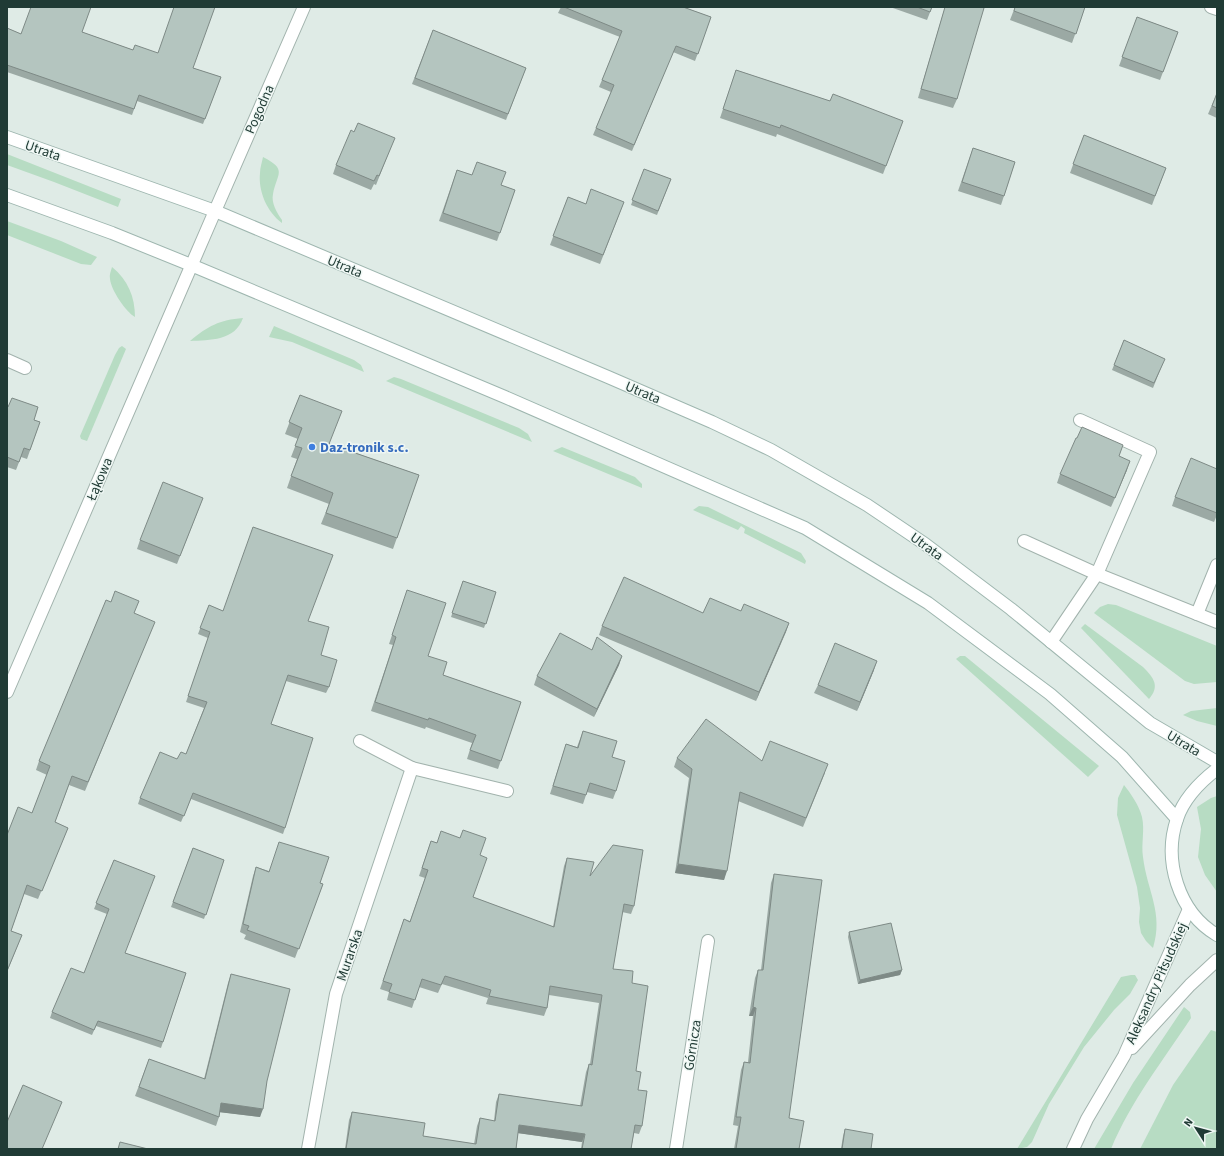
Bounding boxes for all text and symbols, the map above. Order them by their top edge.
street label: Pogodna [240,82,280,137]
street label: Utrata [22,136,63,166]
street label: Utrata [324,251,365,283]
street label: Utrata [622,377,663,409]
place label: Daz-tronik s.c. [320,438,409,458]
marker: Daz-tronik s.c. [307,442,317,452]
street label: Łąkowa [81,455,118,505]
street label: Utrata [906,528,947,566]
street label: Utrata [1163,726,1204,762]
street label: Aleksandry Piłsudskiej [1121,919,1193,1047]
street label: Murarska [332,927,368,984]
street label: Górnicza [679,1018,707,1072]
north arrow [1176,1108,1216,1148]
text: N [1180,1115,1197,1130]

